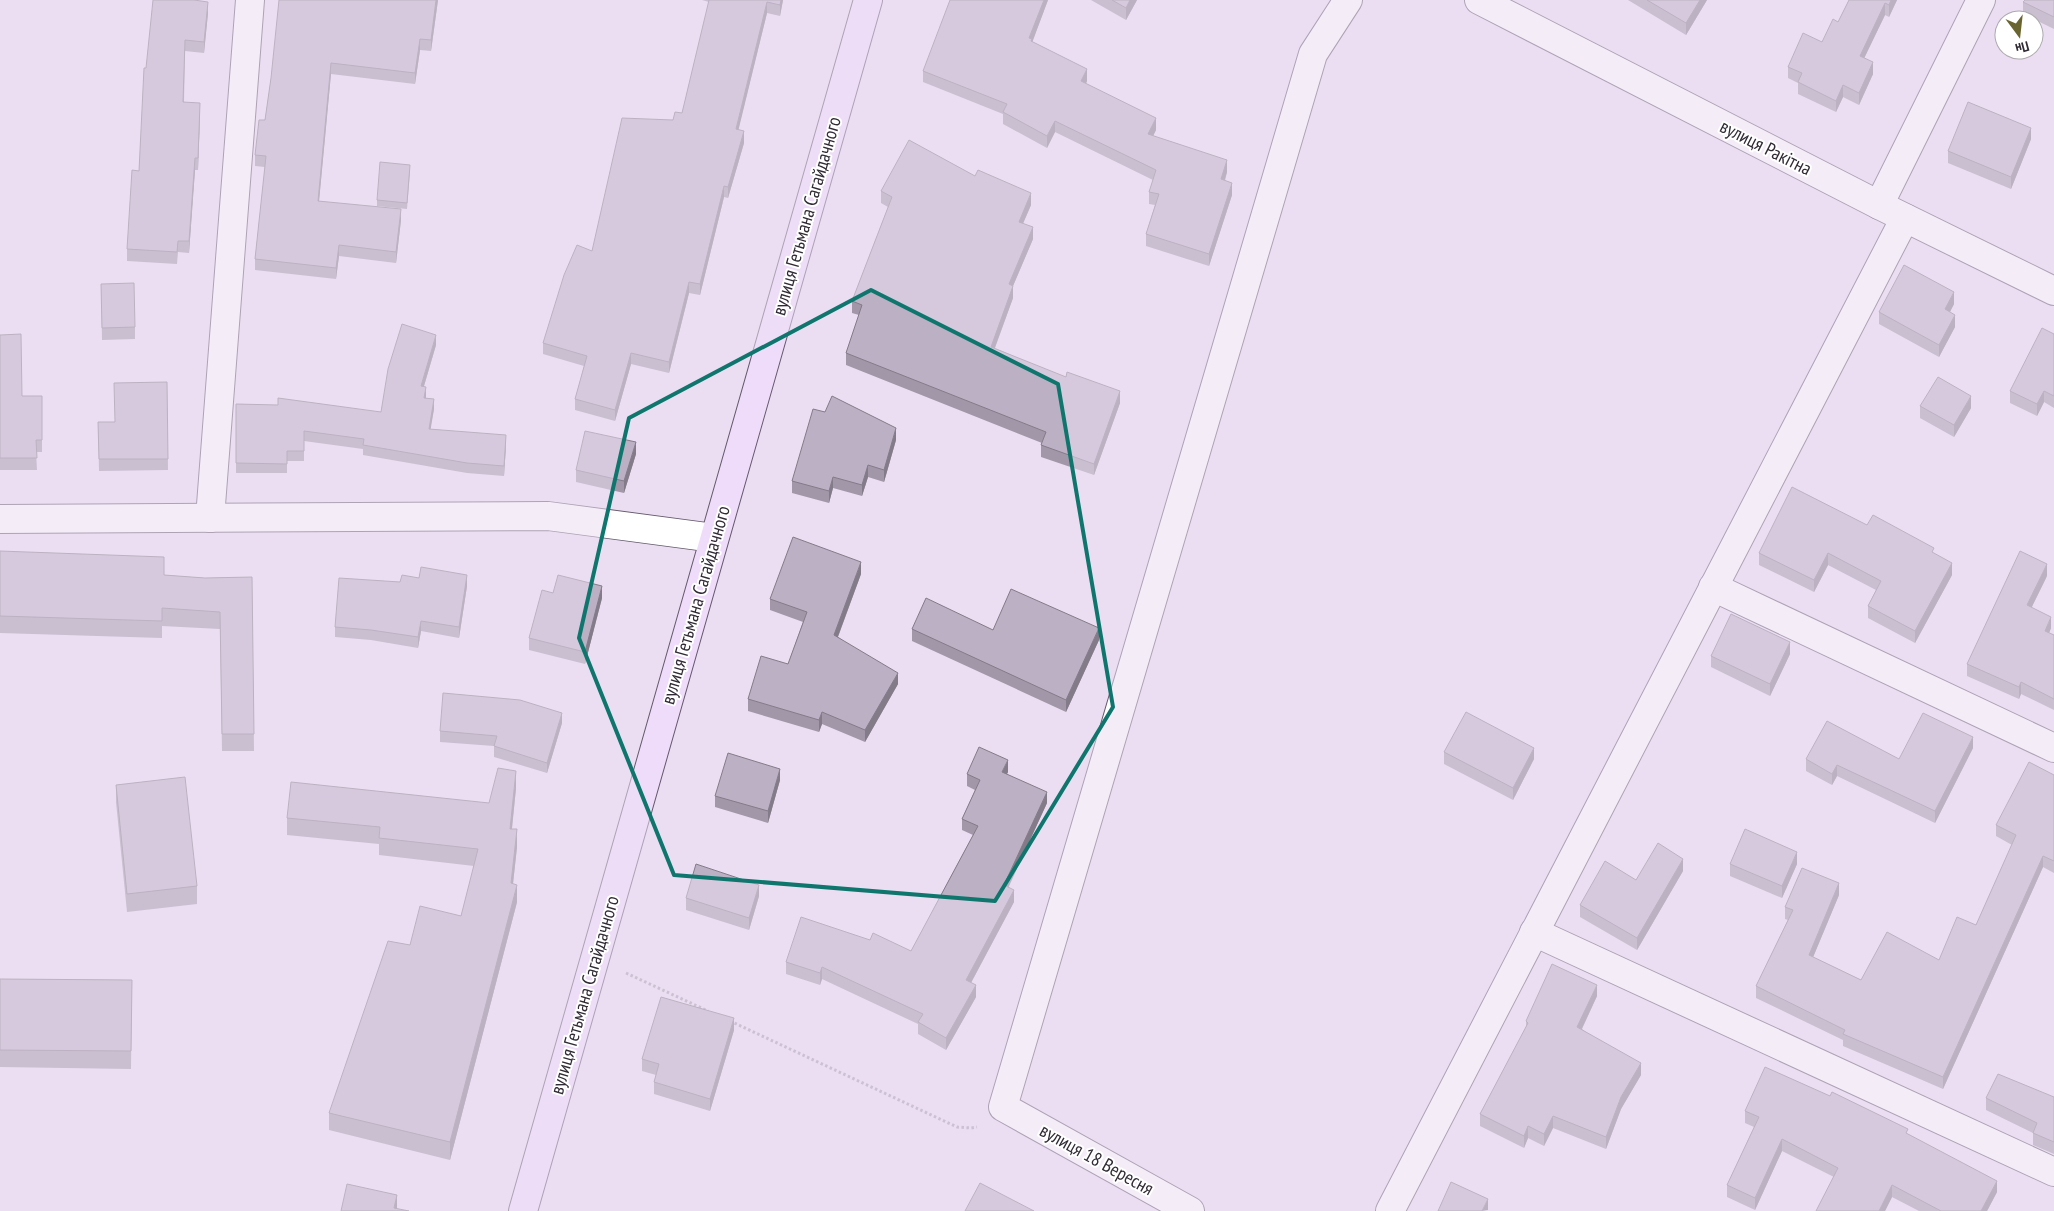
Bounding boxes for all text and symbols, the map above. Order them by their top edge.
north arrow [1994,10,2044,60]
text: Пн [2013,37,2031,58]
street label: вулиця Гетьмана Сагайдачного [766,114,846,318]
street label: вулиця Ракітна [1716,114,1816,180]
street label: вулиця Гетьмана Сагайдачного [655,503,735,707]
street label: вулиця Гетьмана Сагайдачного [544,893,624,1097]
street label: вулиця 18 Вересня [1036,1118,1158,1200]

